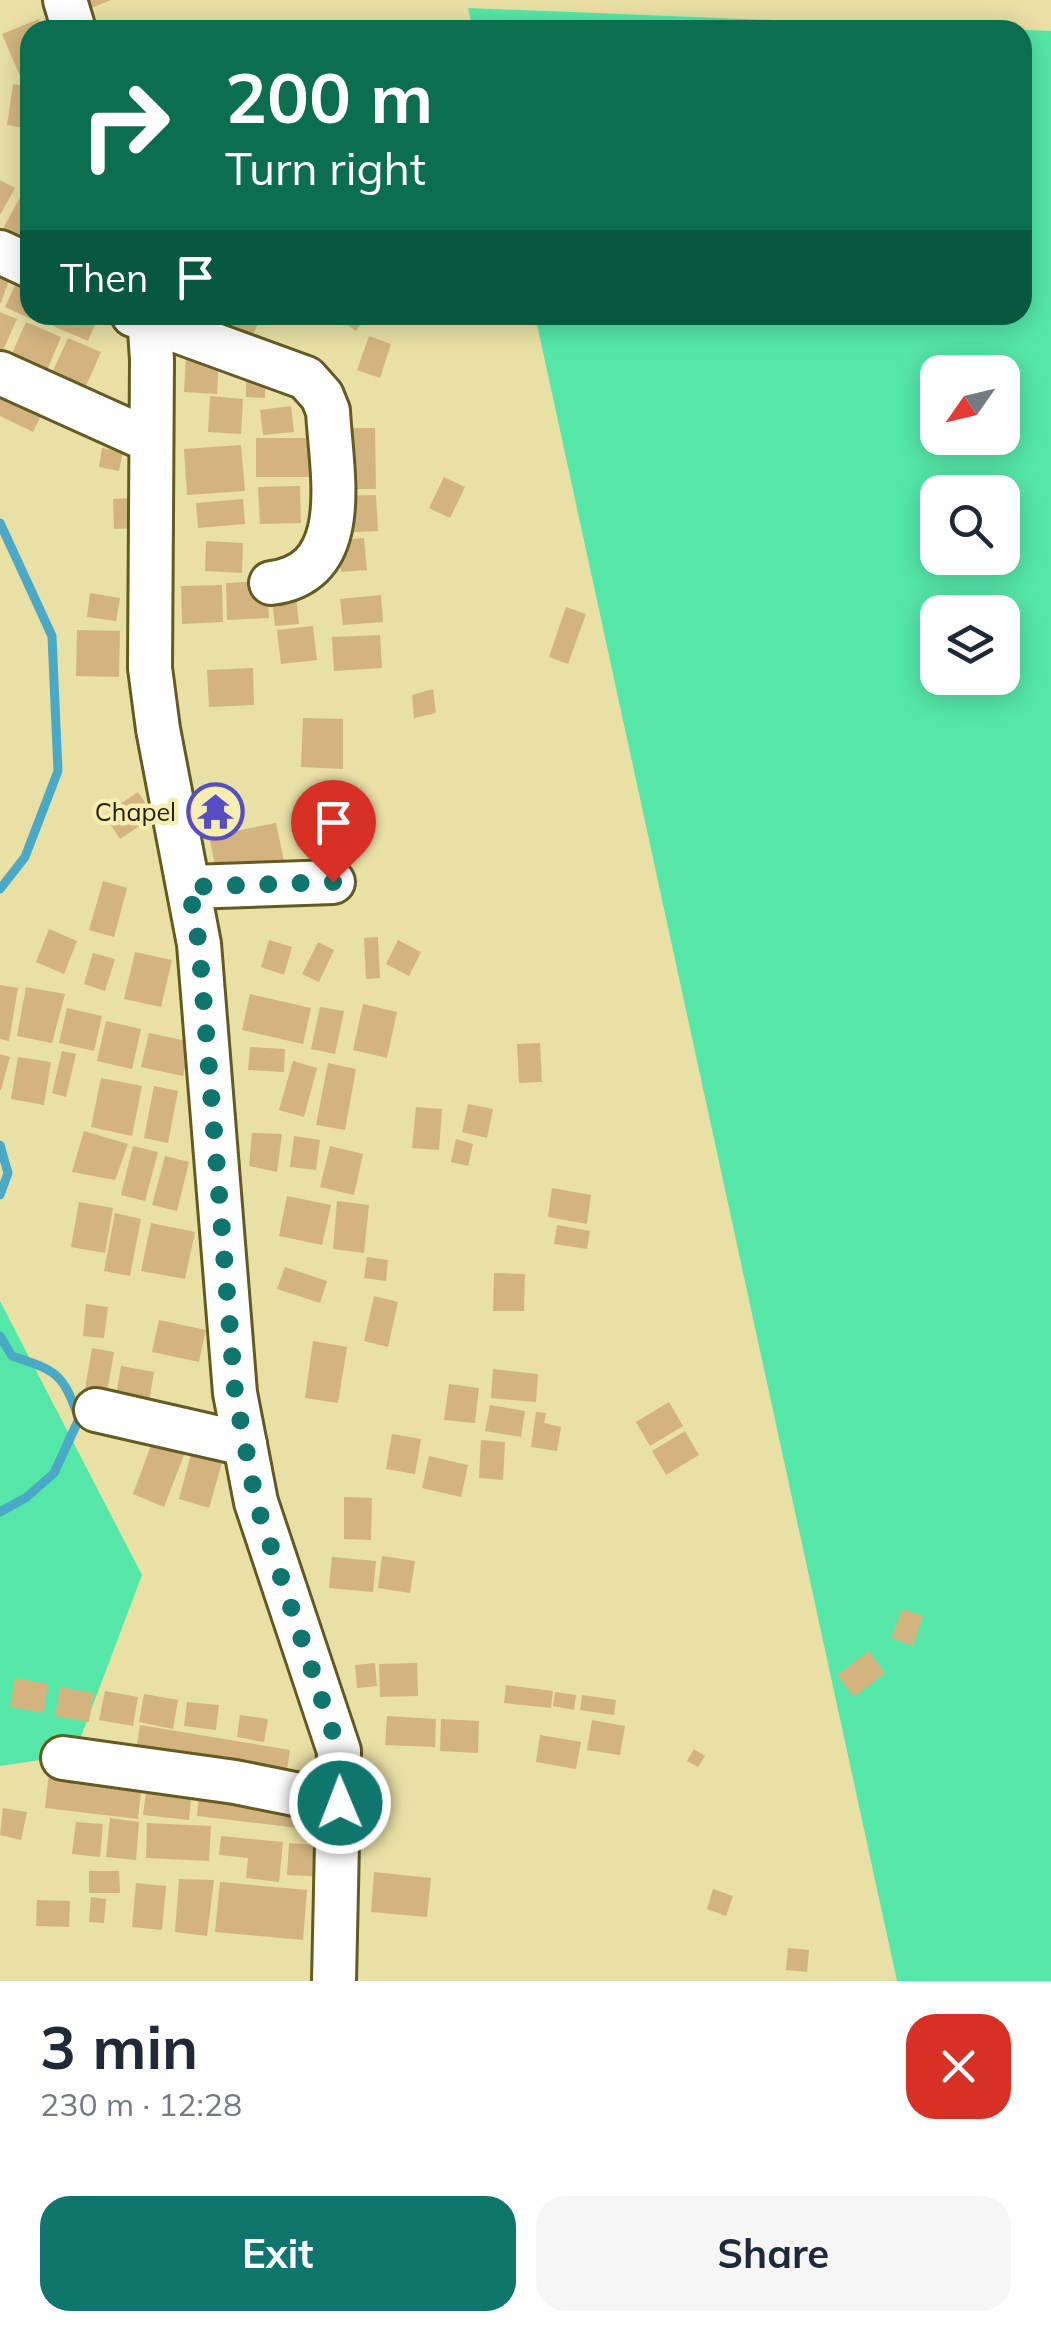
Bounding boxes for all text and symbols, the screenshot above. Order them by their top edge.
text: 200 m [225,53,433,141]
icon: right [60,60,190,190]
text: Turn right [225,140,426,196]
icon: arrive [168,250,223,305]
text: Then [60,254,148,302]
north arrow [920,355,1020,455]
map controls [920,355,1020,695]
button: search [920,475,1020,575]
button: layers [920,595,1020,695]
pin [291,780,376,883]
temple icon: Chapel [185,781,245,841]
icon: arrive [306,795,361,850]
place label: Chapel [95,796,176,827]
position arrow [288,1751,392,1855]
text: 3 min [40,2009,198,2084]
button: close [906,2014,1011,2119]
text: 230 m · 12:28 [40,2084,242,2124]
button: Exit [40,2196,516,2311]
button: Share [536,2196,1011,2311]

